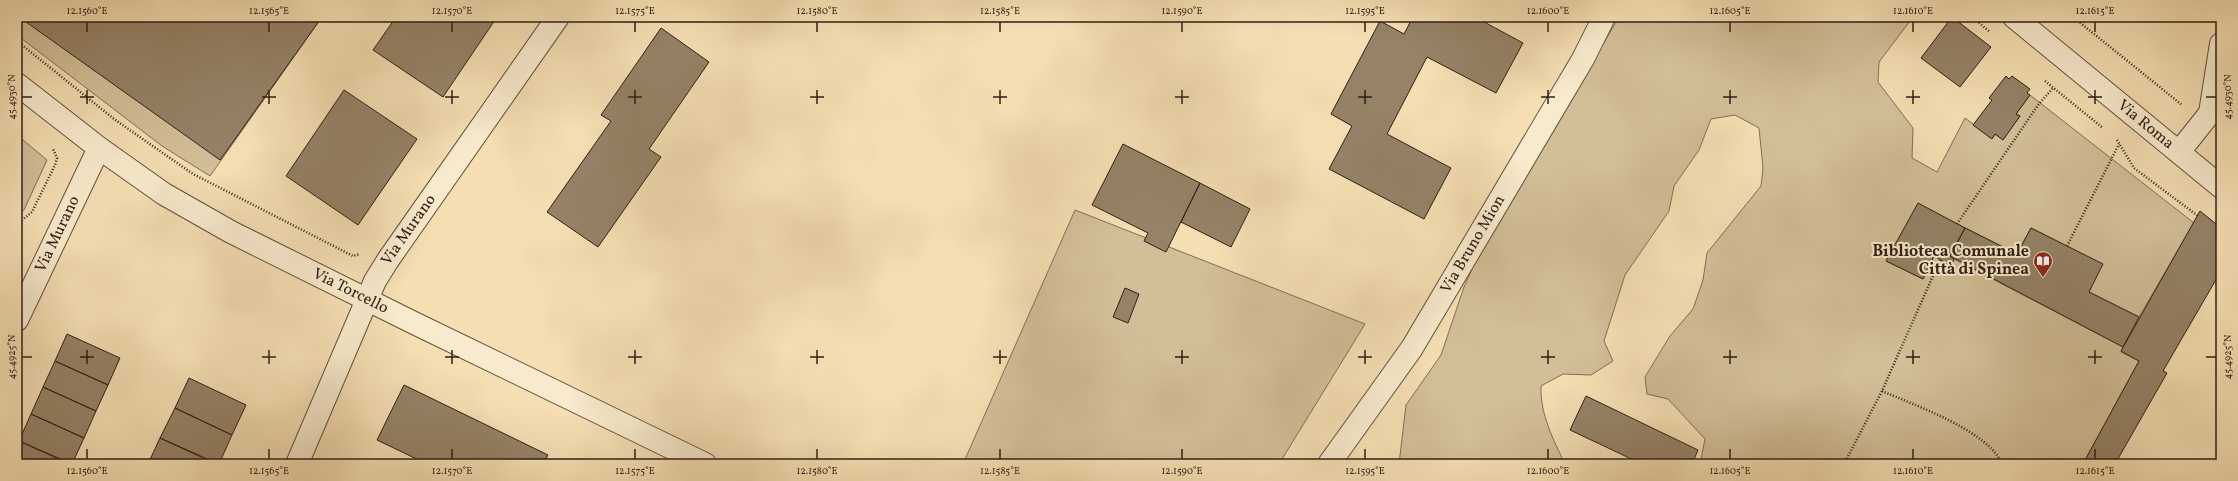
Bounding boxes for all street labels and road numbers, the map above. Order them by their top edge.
street label: Via Roma [2112,95,2178,155]
street label: Via Murano [376,190,442,270]
street label: Via Bruno Mion [1436,191,1511,298]
street label: Via Murano [30,192,86,276]
street label: Via Torcello [309,263,392,319]

